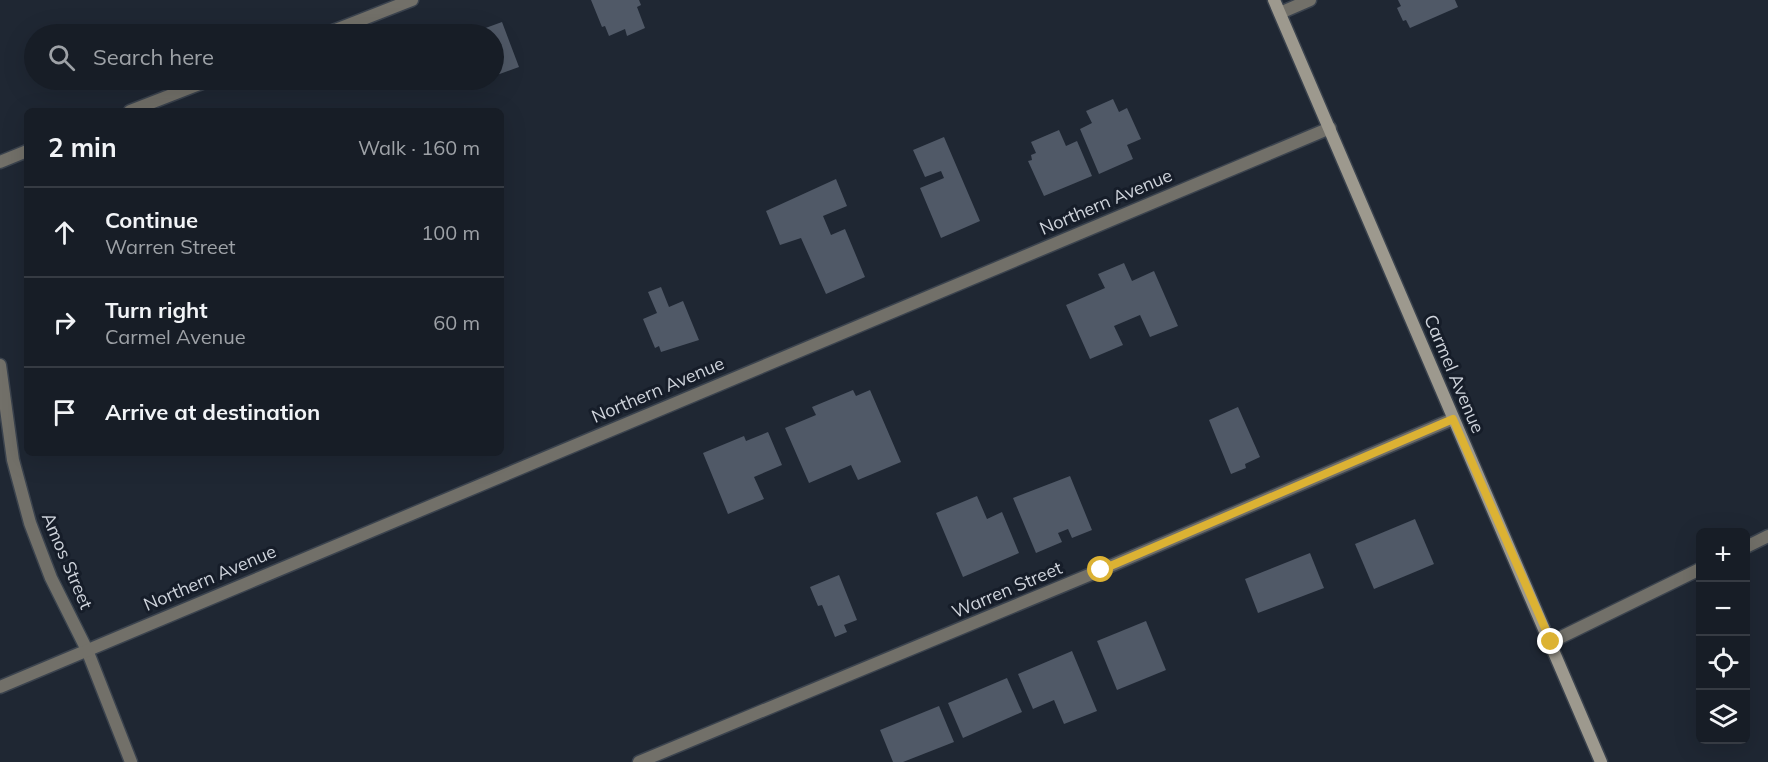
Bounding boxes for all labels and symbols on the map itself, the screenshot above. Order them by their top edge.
street label: Northern Avenue [1036,163,1176,240]
street label: Carmel Avenue [1419,311,1490,437]
street label: Northern Avenue [588,351,728,428]
street label: Amos Street [37,509,98,613]
street label: Northern Avenue [140,539,280,616]
street label: Warren Street [948,556,1065,623]
route start [1087,556,1113,582]
route end [1537,628,1563,654]

